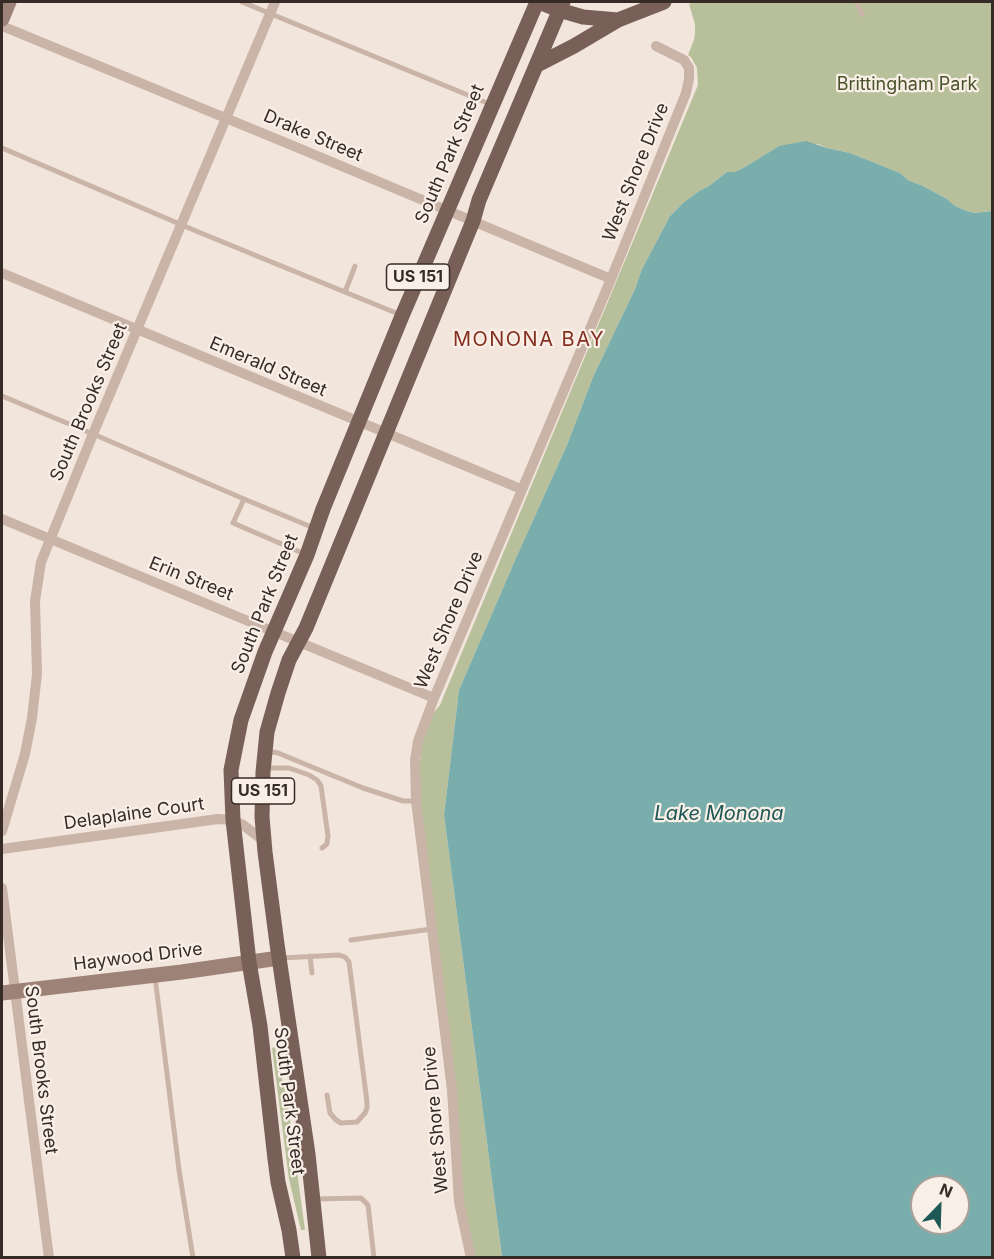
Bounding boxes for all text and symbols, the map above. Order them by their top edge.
park label: Brittingham Park [837,74,977,96]
street label: South Park Street [411,81,489,227]
street label: West Shore Drive [598,100,674,244]
street label: Drake Street [260,105,366,167]
road number: US 151 [386,264,450,290]
street label: South Brooks Street [46,320,132,484]
district label: MONONA BAY [453,328,605,352]
street label: Emerald Street [206,333,330,401]
street label: South Park Street [227,531,303,677]
street label: West Shore Drive [410,548,488,692]
street label: Erin Street [146,552,236,606]
road number: US 151 [232,778,294,804]
street label: Delaplaine Court [62,793,206,835]
water label: Lake Monona [654,802,784,826]
street label: Haywood Drive [72,938,204,976]
street label: South Brooks Street [20,984,62,1156]
street label: South Park Street [269,1026,309,1176]
street label: West Shore Drive [419,1046,453,1194]
north arrow [910,1175,970,1235]
text: N [937,1179,956,1202]

